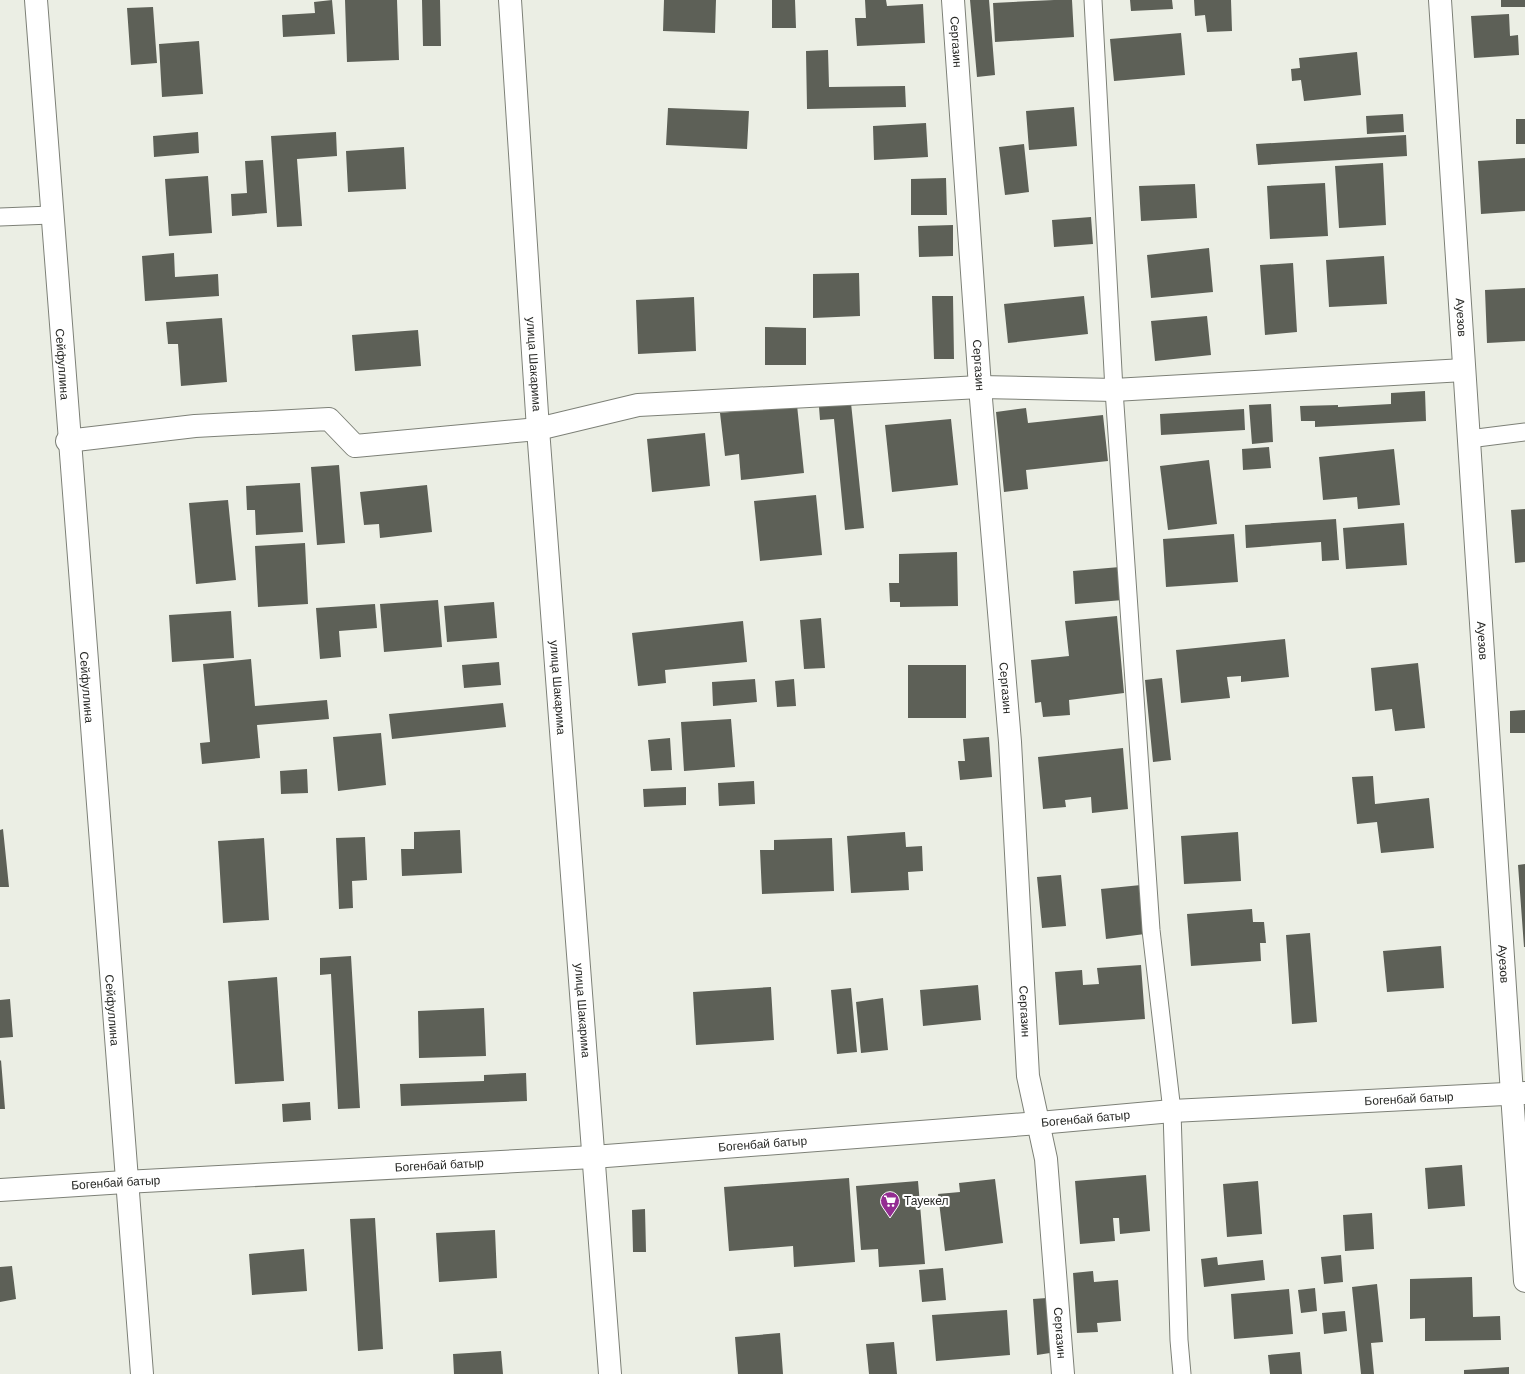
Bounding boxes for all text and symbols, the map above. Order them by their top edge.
street label: Сергазин [947,16,965,68]
street label: Ауезов [1453,298,1469,337]
street label: улица Шакарима [524,317,544,412]
street label: Сейфуллина [52,328,72,401]
street label: Сергазин [970,339,987,391]
street label: Ауезов [1474,621,1490,660]
street label: улица Шакарима [547,640,568,735]
street label: Сейфуллина [77,651,96,724]
street label: Сергазин [996,662,1015,714]
street label: Ауезов [1495,944,1512,984]
street label: улица Шакарима [572,963,593,1058]
street label: Сейфуллина [102,974,122,1047]
street label: Сергазин [1016,985,1033,1038]
street label: Богенбай батыр [1364,1090,1454,1108]
street label: Богенбай батыр [1041,1108,1131,1130]
street label: Богенбай батыр [718,1134,808,1154]
street label: Богенбай батыр [394,1156,485,1175]
street label: Богенбай батыр [71,1173,161,1192]
supermarket icon: Тауекел [879,1190,901,1218]
place label: Тауекел [904,1194,949,1208]
street label: Сергазин [1051,1307,1069,1359]

